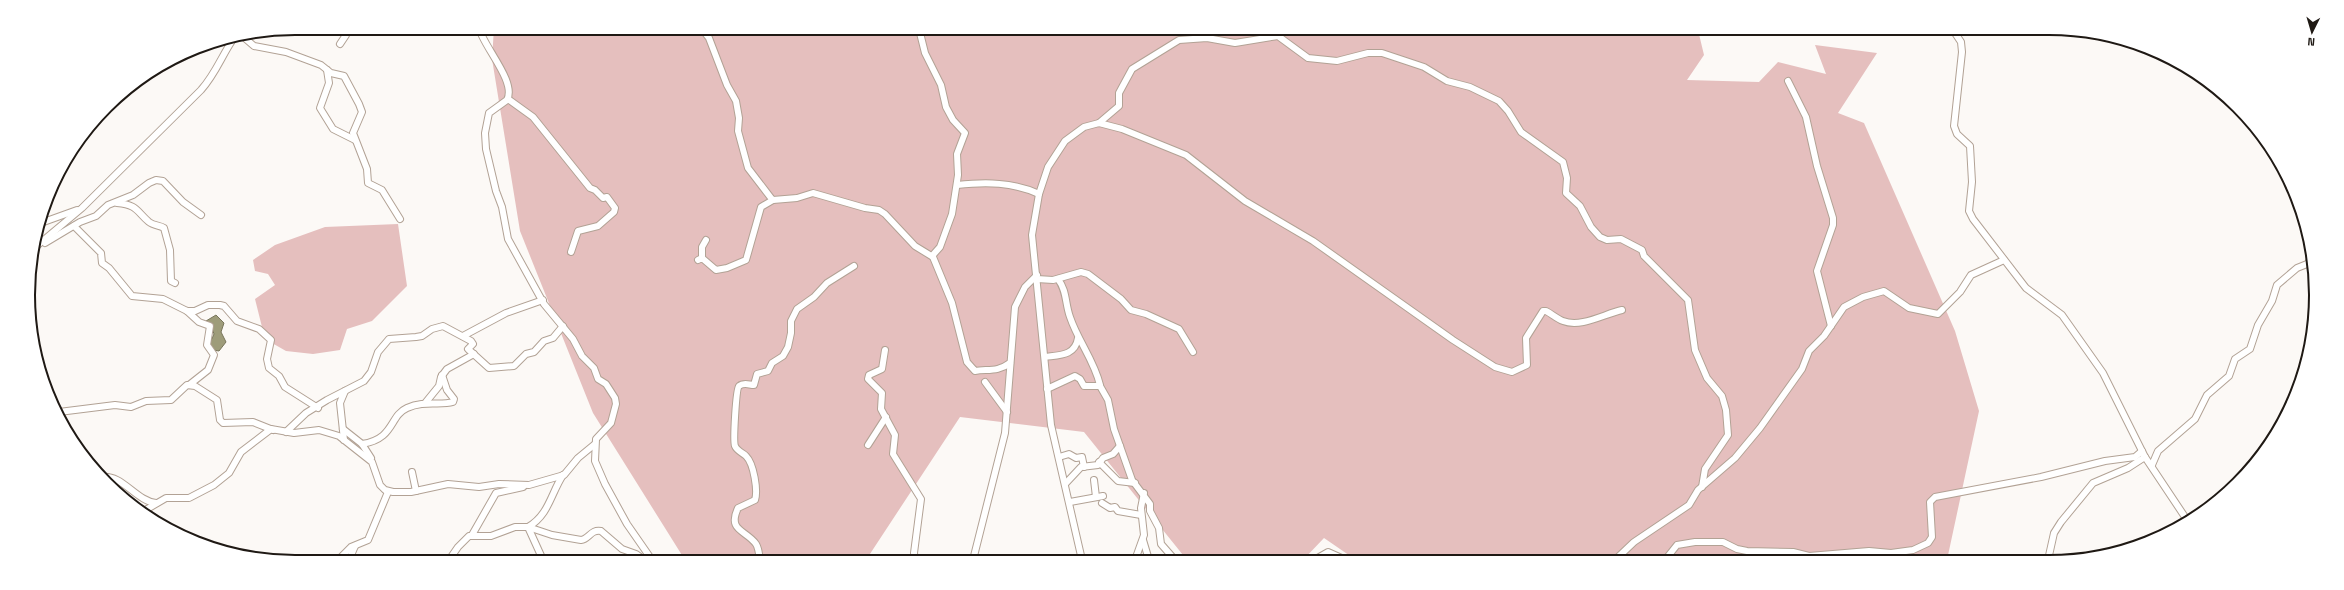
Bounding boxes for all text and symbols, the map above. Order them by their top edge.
north arrow [2292,12,2332,52]
text: N [2307,35,2315,49]

